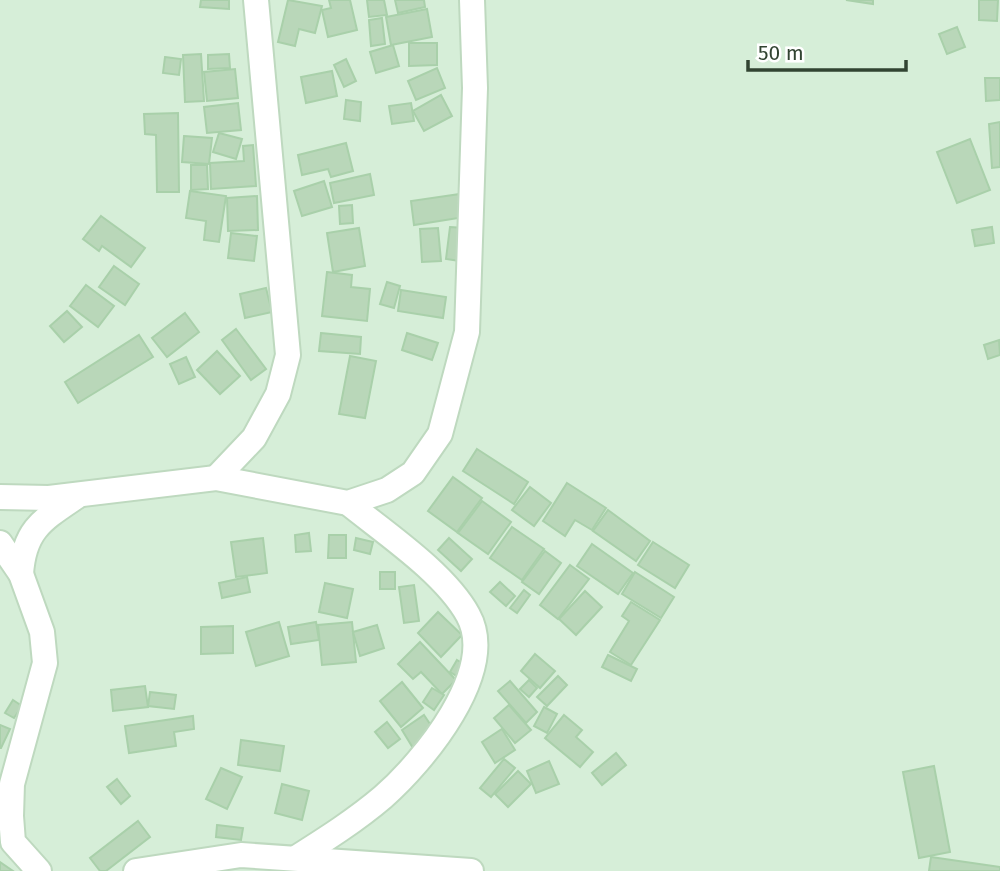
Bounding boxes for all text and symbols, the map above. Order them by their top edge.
scale bar [748,28,906,72]
text: 50 m [758,40,804,66]

